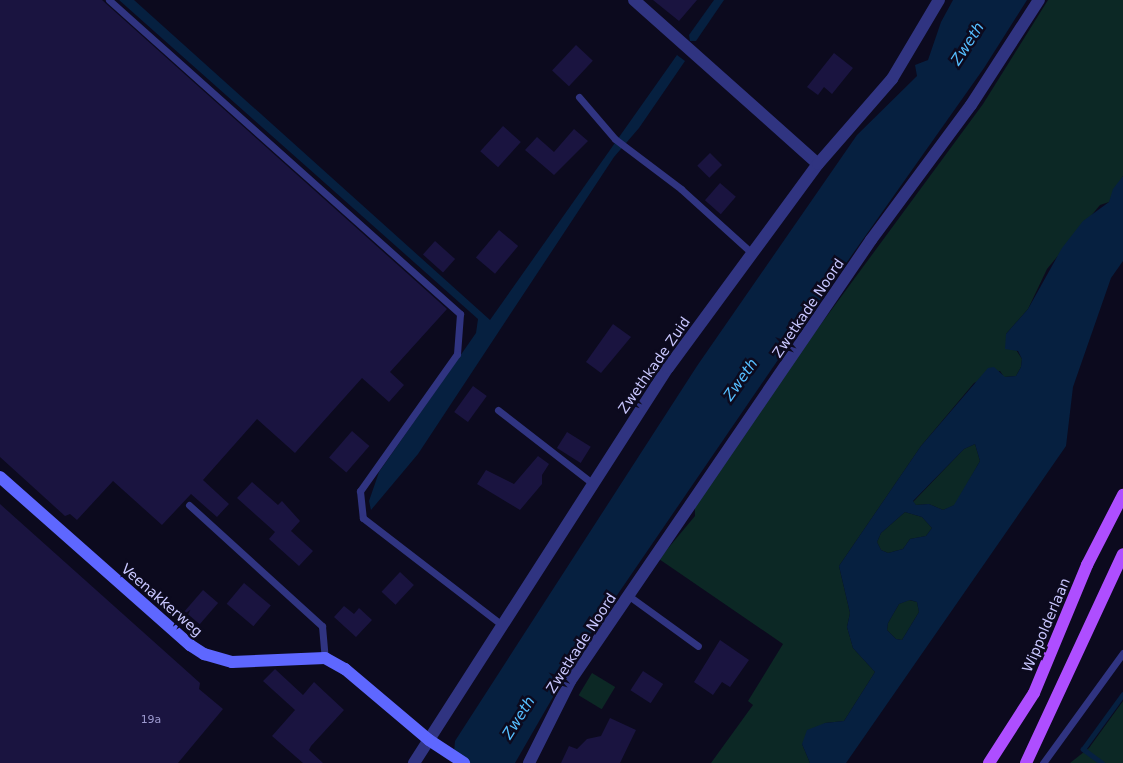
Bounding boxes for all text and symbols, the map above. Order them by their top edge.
water label: Zweth [948,19,988,69]
street label: Zwetkade Noord [769,255,847,361]
street label: Zwethkade Zuid [615,314,693,416]
water label: Zweth [720,356,762,404]
street label: Veenakkerweg [118,560,206,640]
street label: Wippolderlaan [1019,575,1073,675]
street label: Zwetkade Noord [542,590,620,696]
water label: Zweth [499,693,539,743]
house number: 19a [141,713,161,727]

